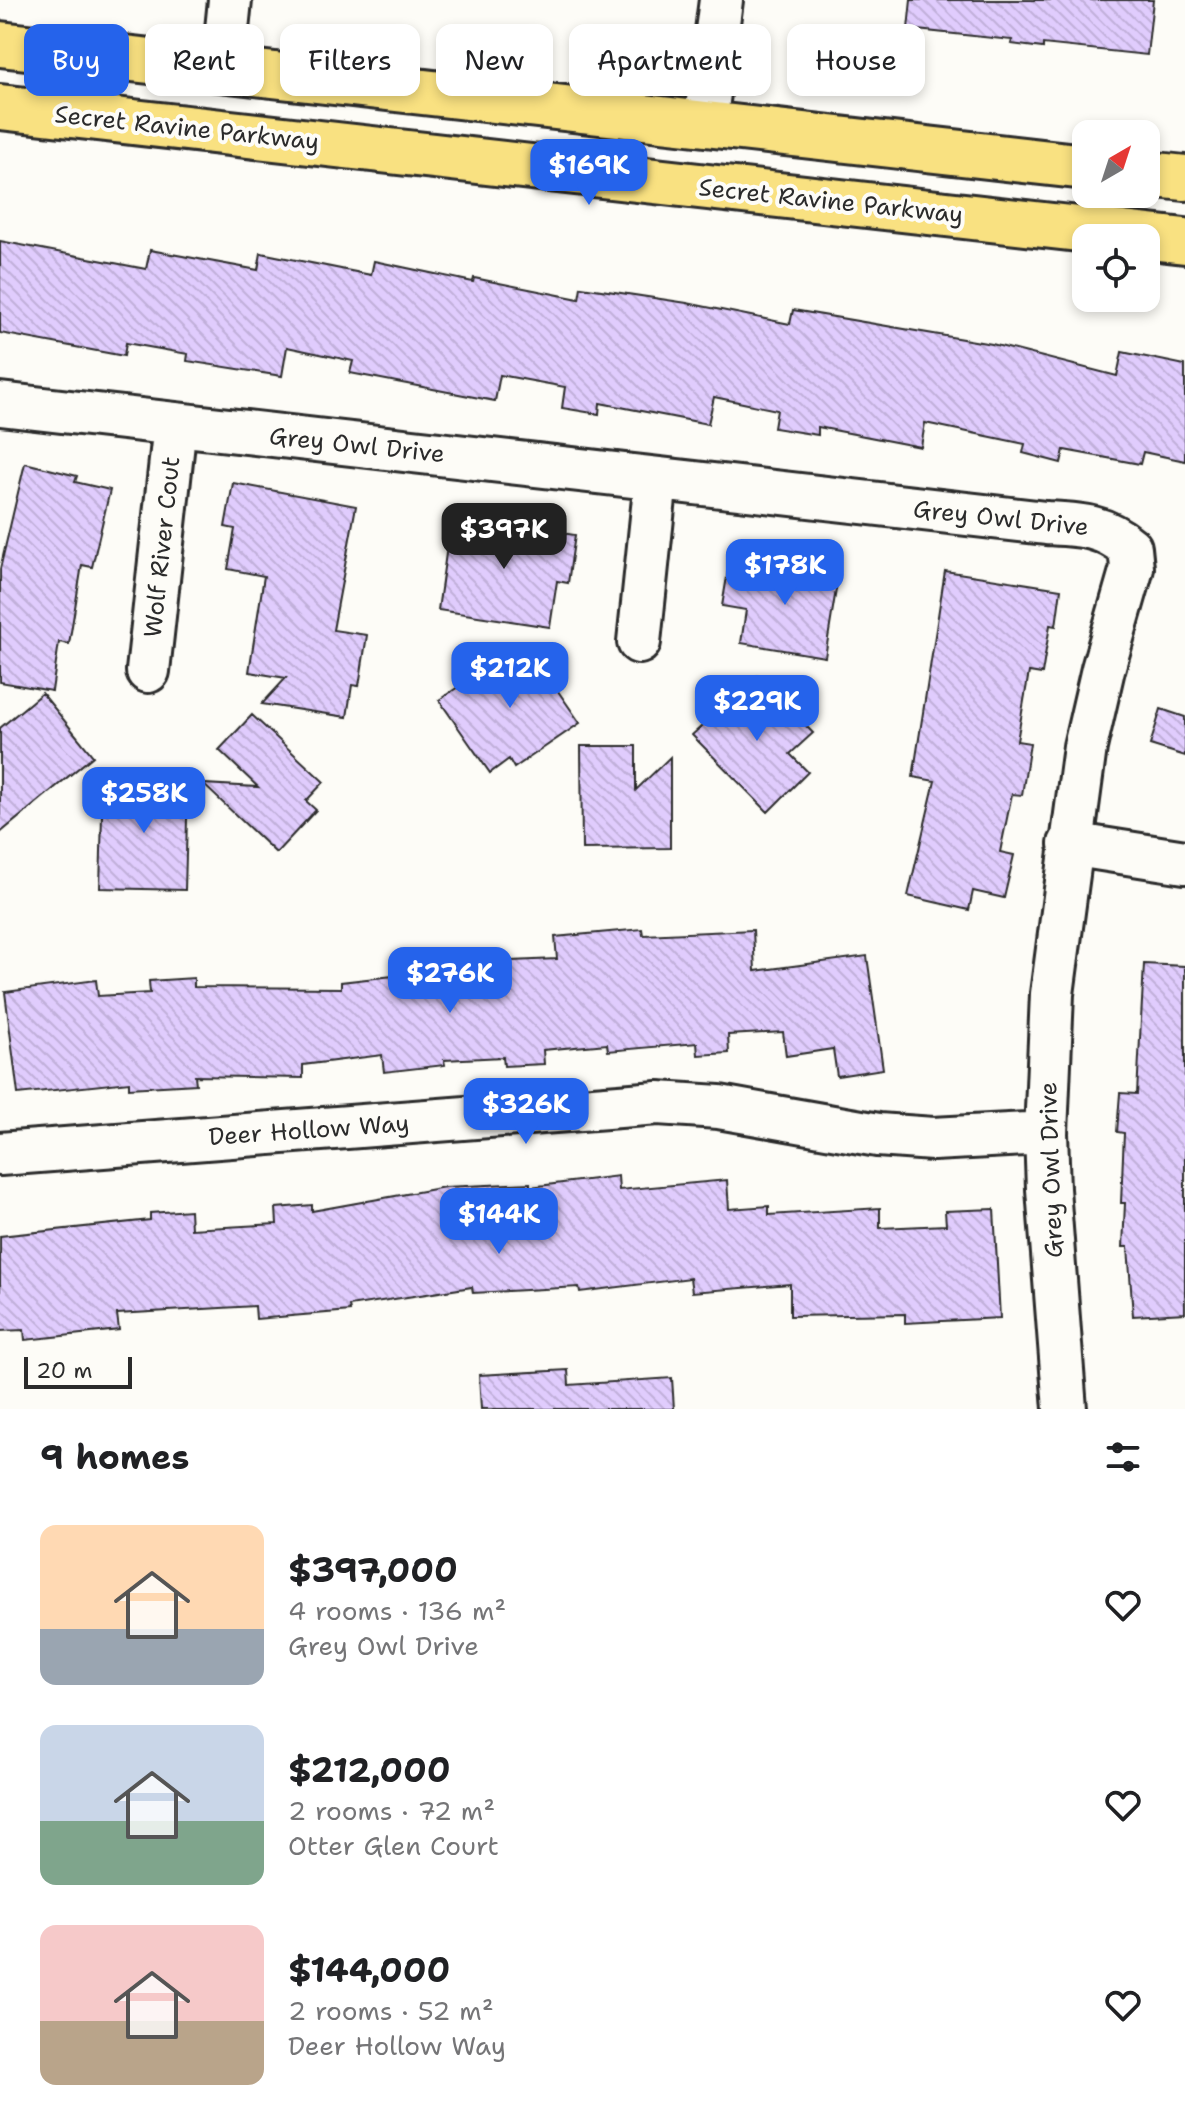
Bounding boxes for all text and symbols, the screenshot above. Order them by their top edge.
chip: Buy [24,24,129,96]
chip: Rent [145,24,264,96]
chip: Filters [280,24,420,96]
chip: New [436,24,553,96]
chip: Apartment [569,24,771,96]
chip: House [787,24,925,96]
street label: Secret Ravine Parkway [53,98,321,158]
north arrow [1072,120,1160,208]
map controls [1072,120,1160,312]
pin: $169K [533,139,645,207]
text: $169K [548,147,630,182]
street label: Secret Ravine Parkway [697,171,965,231]
button: locate [1072,224,1160,312]
street label: Grey Owl Drive [268,420,446,470]
street label: Wolf River Cout [137,455,187,639]
street label: Grey Owl Drive [912,493,1090,543]
pin: $397K [448,503,560,571]
text: $397K [460,511,548,546]
pin: $178K [729,539,841,607]
text: $178K [744,547,826,582]
pin: $212K [454,642,566,710]
text: $212K [469,650,551,685]
pin: $229K [701,675,813,743]
text: $229K [713,683,801,718]
pin: $258K [88,767,200,835]
text: $258K [100,775,188,810]
pin: $276K [394,947,506,1015]
text: $276K [406,955,494,990]
pin: $326K [470,1078,582,1146]
street label: Grey Owl Drive [1032,1081,1070,1259]
text: $326K [482,1086,570,1121]
street label: Deer Hollow Way [208,1107,410,1153]
pin: $144K [443,1188,555,1256]
text: $144K [458,1196,540,1231]
scale bar [24,1353,132,1389]
text: 20 m [36,1356,93,1385]
text: 9 homes [40,1434,189,1480]
icon: filters [1101,1435,1145,1479]
text: $397,000 [288,1547,458,1593]
icon: home [104,1557,200,1653]
icon: heart [1101,1583,1145,1627]
text: 4 rooms · 136 m² [288,1593,506,1628]
text: Grey Owl Drive [288,1628,479,1663]
text: $212,000 [288,1747,450,1793]
icon: home [104,1757,200,1853]
icon: heart [1101,1783,1145,1827]
text: 2 rooms · 72 m² [288,1793,495,1828]
text: Otter Glen Court [288,1828,499,1863]
text: $144,000 [288,1947,450,1993]
icon: home [104,1957,200,2053]
icon: heart [1101,1983,1145,2027]
text: 2 rooms · 52 m² [288,1993,494,2028]
text: Deer Hollow Way [288,2028,506,2063]

